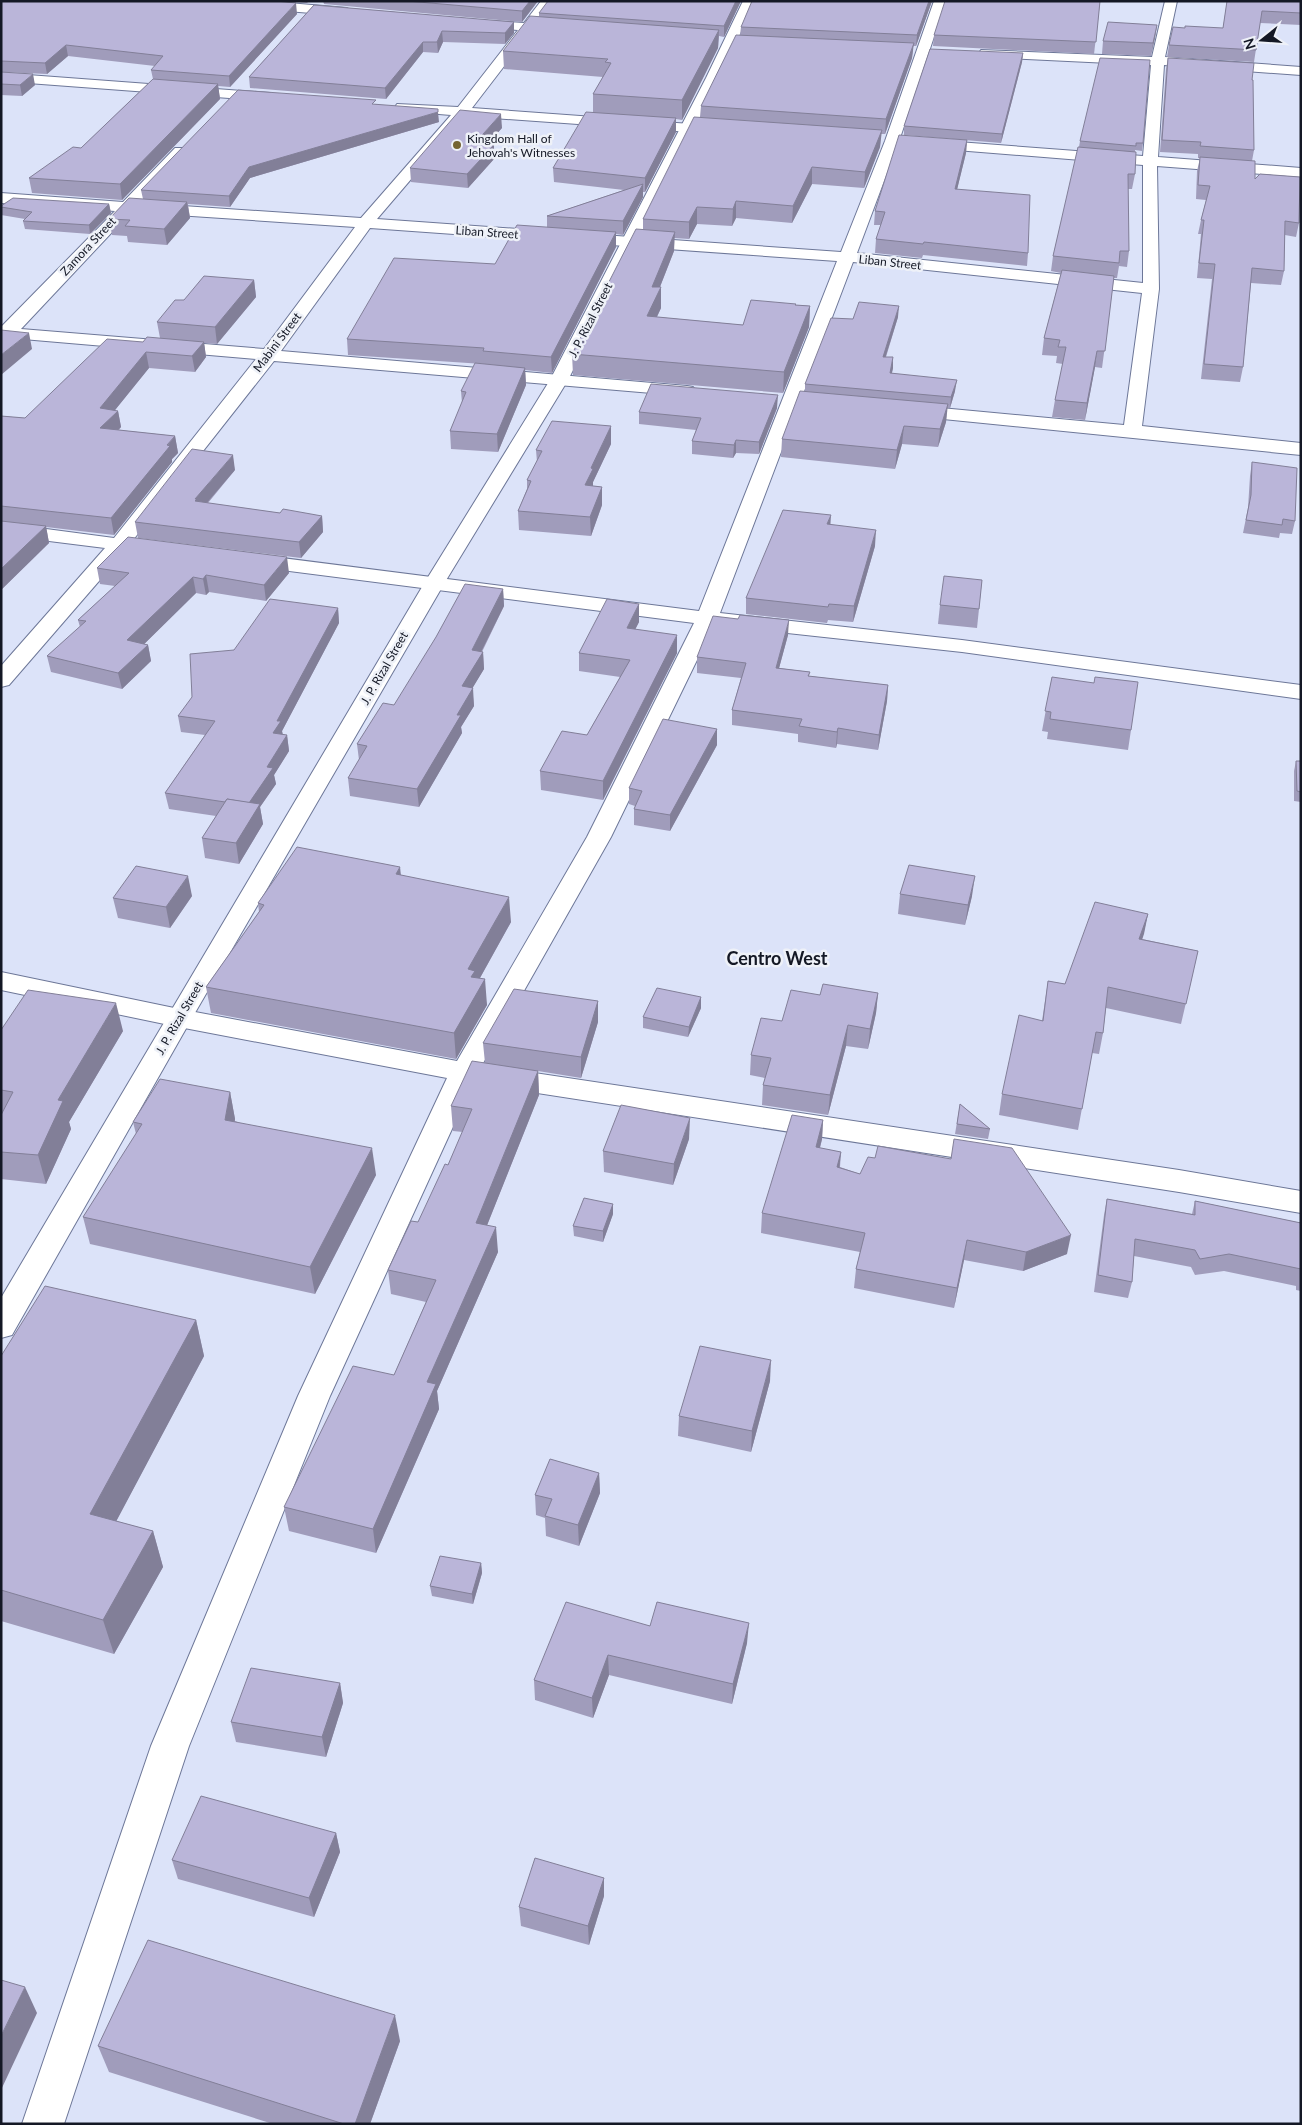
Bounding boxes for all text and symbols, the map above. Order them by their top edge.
north arrow [1237,15,1287,65]
text: N [1239,36,1259,52]
place label: Kingdom Hall of Jehovah's Witnesses [467,131,575,160]
marker: Kingdom Hall of Jehovah's Witnesses [451,139,463,151]
street label: Zamora Street [57,213,119,278]
street label: Liban Street [455,222,520,242]
street label: Liban Street [858,251,923,273]
street label: J. P. Rizal Street [565,279,616,360]
street label: Mabini Street [250,309,305,375]
street label: J. P. Rizal Street [357,628,411,707]
district label: Centro West [726,947,828,969]
street label: J. P. Rizal Street [152,978,206,1057]

